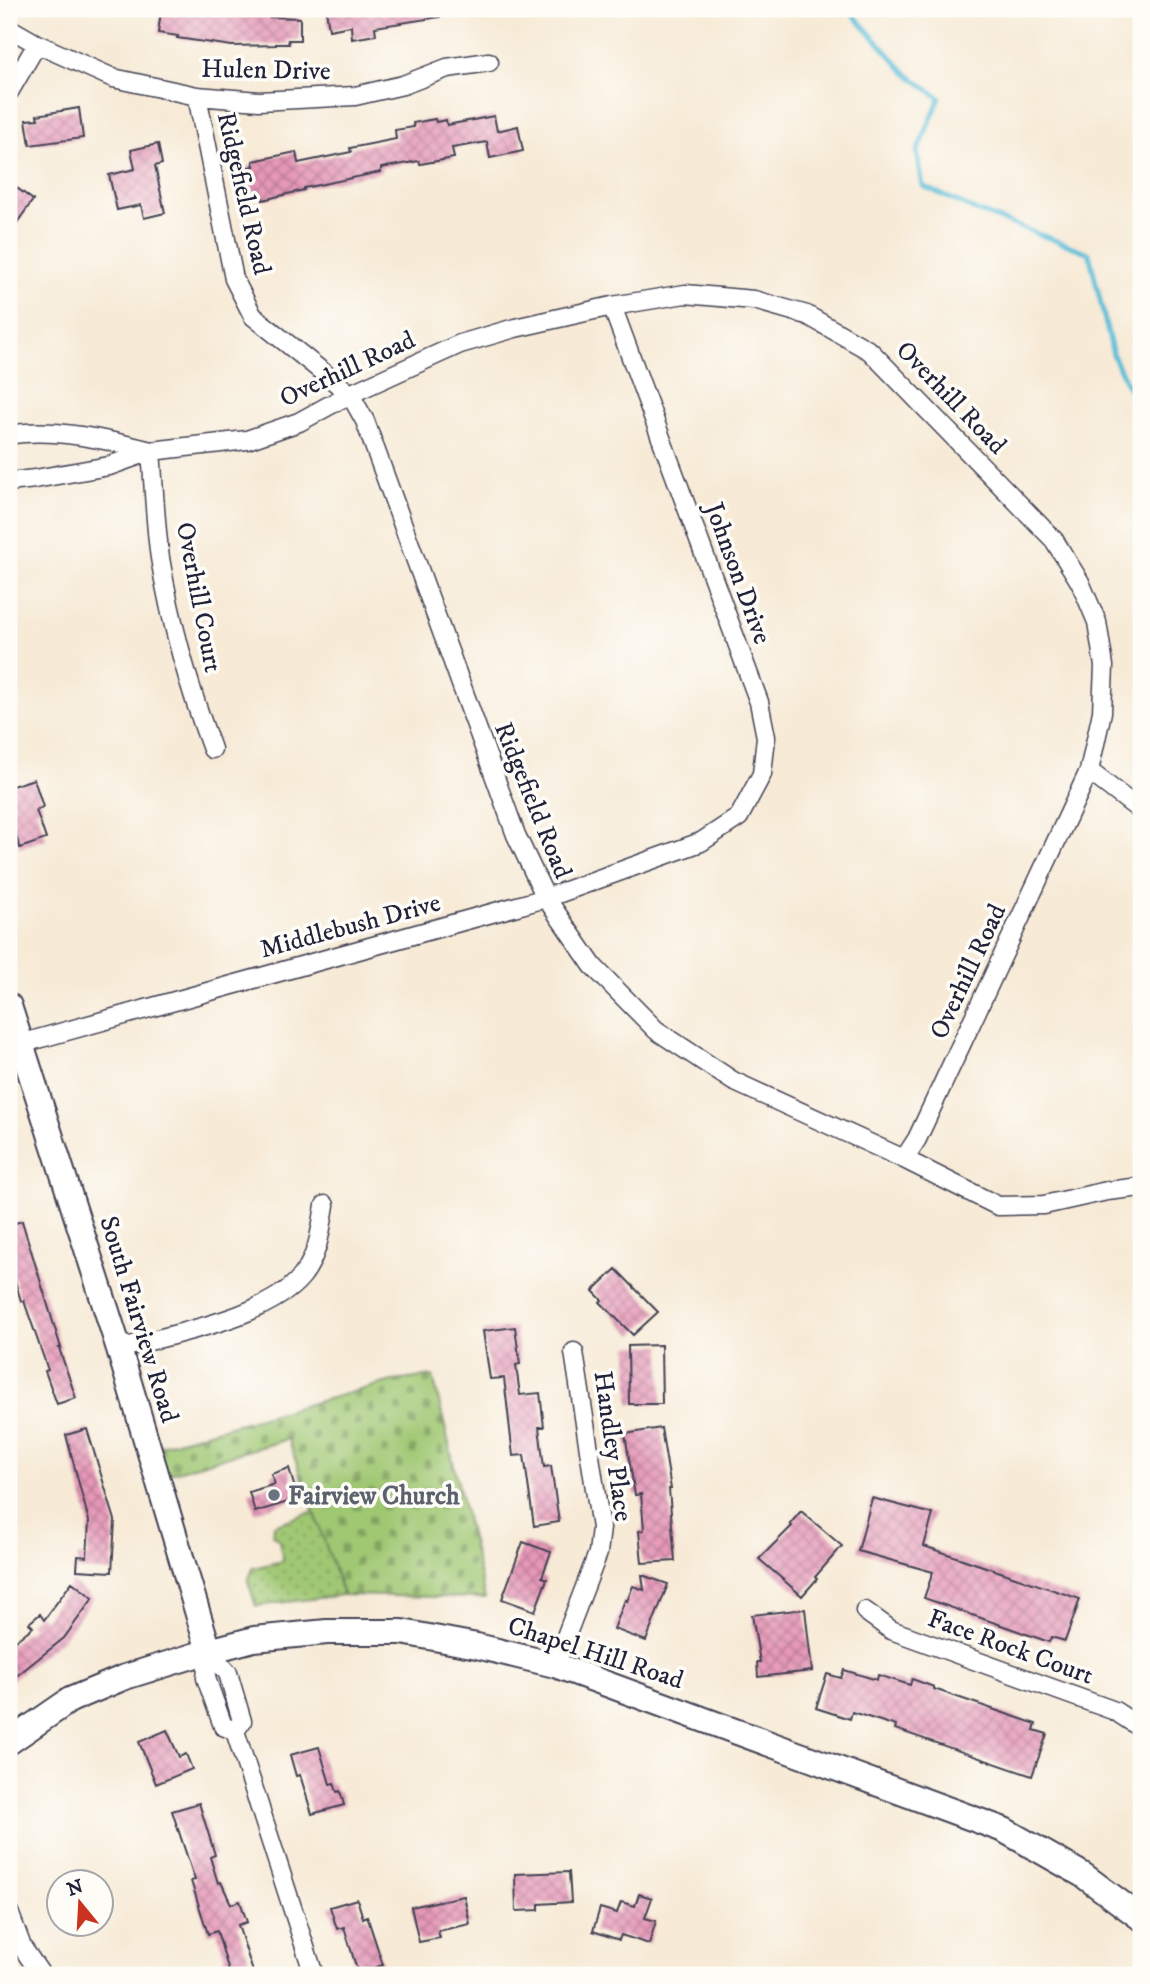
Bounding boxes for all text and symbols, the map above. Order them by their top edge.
street label: Hulen Drive [201,53,331,88]
street label: Ridgefield Road [209,109,278,278]
street label: Overhill Road [275,324,421,415]
street label: Overhill Road [889,334,1013,462]
street label: Johnson Drive [696,496,778,649]
street label: Overhill Court [168,519,229,675]
street label: Ridgefield Road [486,717,579,884]
street label: Middlebush Drive [257,887,444,966]
street label: Overhill Road [923,899,1014,1045]
street label: South Fairview Road [91,1212,186,1427]
street label: Handley Place [586,1369,639,1524]
place label: Fairview Church [288,1480,460,1513]
marker: Fairview Church [266,1487,282,1503]
street label: Face Rock Court [923,1602,1098,1693]
street label: Chapel Hill Road [504,1609,688,1697]
north arrow [46,1868,116,1938]
text: N [64,1875,87,1902]

